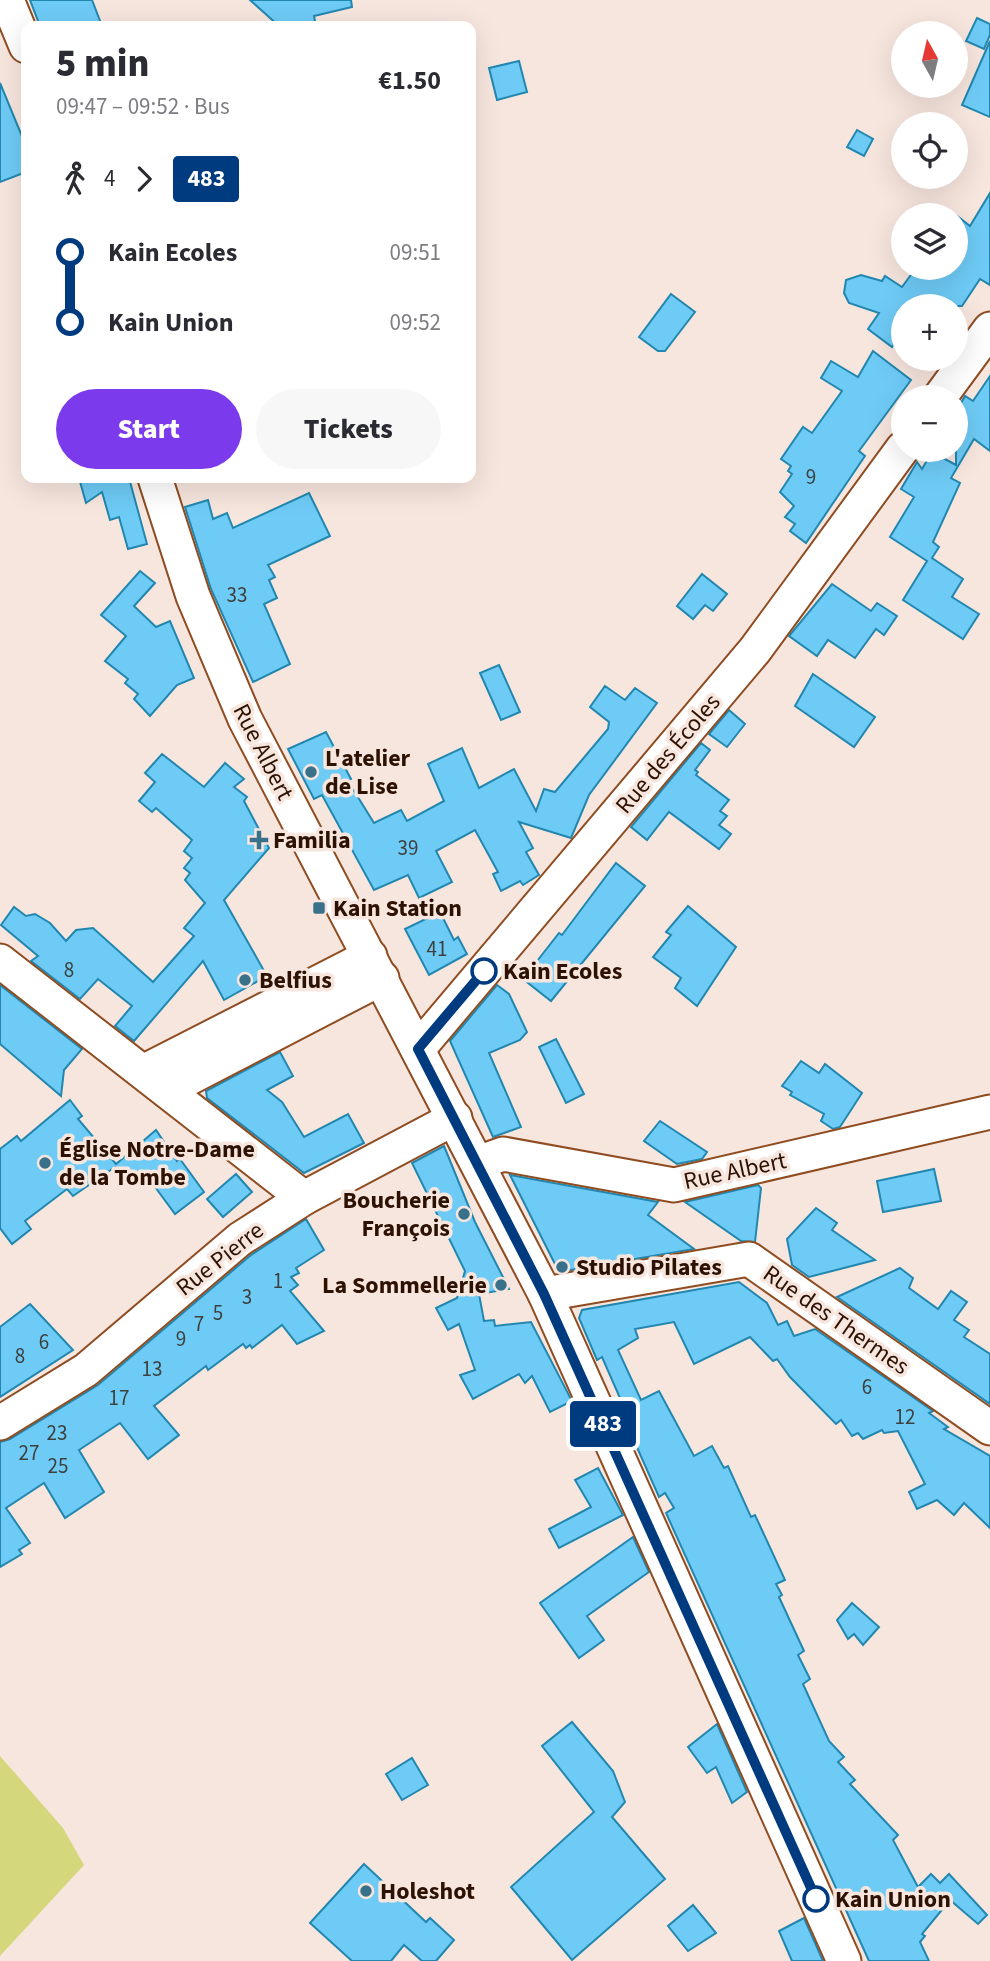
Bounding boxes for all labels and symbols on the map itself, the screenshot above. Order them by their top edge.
north arrow [891,21,968,98]
house number: 9 [806,462,816,492]
house number: 33 [227,580,247,610]
street label: Rue des Écoles [607,686,729,822]
street label: Rue Albert [224,698,302,806]
place label: L'atelier de Lise [325,741,411,804]
marker: L'atelier de Lise [303,764,319,780]
place label: Familia [273,823,351,858]
marker: Familia [251,832,267,848]
house number: 39 [398,833,418,863]
place label: Kain Station [333,891,462,926]
marker: Kain Station [311,900,327,916]
house number: 41 [427,934,447,964]
place label: Kain Ecoles [503,954,622,989]
house number: 8 [64,955,74,985]
marker: Kain Ecoles [471,958,497,984]
place label: Belfius [259,963,332,998]
marker: Belfius [237,972,253,988]
place label: Église Notre-Dame de la Tombe [59,1132,255,1195]
street label: Rue Albert [680,1143,790,1199]
marker: Église Notre-Dame de la Tombe [37,1155,53,1171]
place label: Boucherie François [343,1183,450,1246]
marker: Boucherie François [456,1206,472,1222]
street label: Rue Pierre [169,1213,271,1305]
place label: Studio Pilates [576,1250,722,1285]
street label: Rue des Thermes [756,1256,916,1384]
marker: Studio Pilates [554,1259,570,1275]
house number: 1 [273,1266,283,1296]
place label: La Sommellerie [322,1268,487,1303]
marker: La Sommellerie [493,1277,509,1293]
house number: 3 [242,1282,252,1312]
house number: 5 [213,1298,223,1328]
house number: 7 [194,1309,204,1339]
house number: 9 [176,1324,186,1354]
house number: 6 [39,1327,49,1357]
house number: 8 [15,1341,25,1371]
house number: 13 [142,1354,162,1384]
house number: 6 [862,1372,872,1402]
house number: 17 [109,1383,129,1413]
line badge: 483 [563,1401,643,1447]
house number: 12 [895,1402,915,1432]
house number: 23 [47,1418,67,1448]
house number: 27 [19,1438,39,1468]
house number: 25 [48,1451,68,1481]
place label: Holeshot [380,1874,475,1909]
place label: Kain Union [835,1882,951,1917]
marker: Holeshot [358,1883,374,1899]
marker: Kain Union [803,1886,829,1912]

